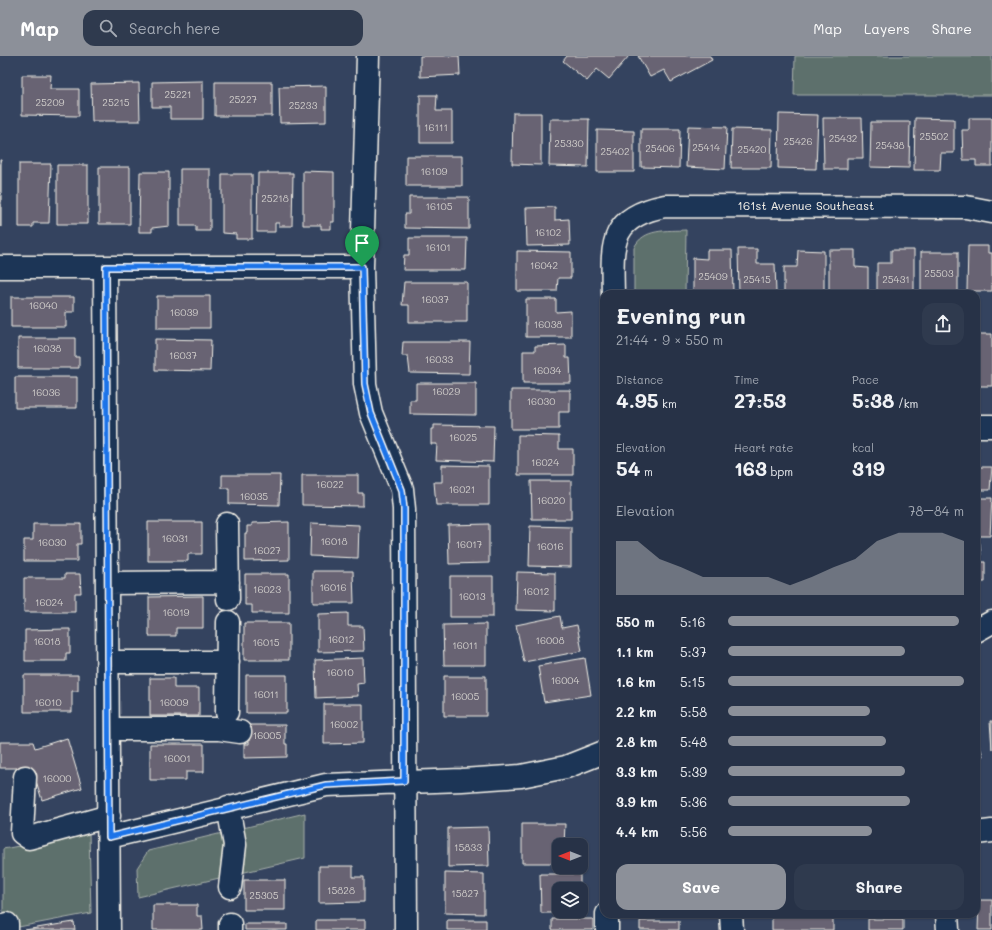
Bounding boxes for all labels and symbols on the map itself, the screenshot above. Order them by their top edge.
house number: 25221 [164,87,192,101]
house number: 25227 [229,92,257,106]
house number: 25209 [35,95,65,109]
house number: 25215 [102,95,130,109]
house number: 25233 [289,98,317,112]
house number: 16111 [424,120,448,134]
house number: 25502 [920,129,948,143]
house number: 25432 [829,131,857,145]
house number: 25426 [784,134,812,148]
house number: 25330 [554,136,584,150]
house number: 25438 [875,138,905,152]
house number: 25414 [692,140,720,154]
house number: 25406 [645,141,675,155]
house number: 25420 [737,142,767,156]
house number: 25402 [600,144,630,158]
house number: 16109 [420,164,448,178]
house number: 25218 [261,191,289,205]
street label: 161st Avenue Southeast [738,197,874,213]
house number: 16105 [426,199,453,213]
house number: 16102 [535,225,561,239]
pin [345,226,379,267]
house number: 16101 [425,240,451,254]
house number: 16042 [530,258,558,272]
house number: 25503 [924,266,954,280]
house number: 25409 [698,269,728,283]
house number: 25415 [743,272,771,286]
house number: 25431 [882,272,910,286]
house number: 16037 [421,292,449,306]
house number: 16040 [29,298,57,312]
house number: 16039 [170,305,198,319]
house number: 16038 [534,317,562,331]
house number: 16038 [33,341,61,355]
house number: 16037 [169,348,197,362]
house number: 16033 [425,352,453,366]
house number: 16034 [533,363,561,377]
house number: 16029 [432,384,460,398]
house number: 16036 [32,385,60,399]
house number: 16030 [527,394,555,408]
house number: 16025 [449,430,477,444]
house number: 16024 [531,455,559,469]
house number: 16022 [316,477,344,491]
house number: 16021 [449,482,475,496]
house number: 16035 [240,489,268,503]
house number: 16020 [537,493,565,507]
house number: 16031 [161,531,189,545]
house number: 16018 [320,534,348,548]
house number: 16030 [38,535,66,549]
house number: 16017 [456,537,483,551]
house number: 16016 [536,539,564,553]
house number: 16027 [253,543,281,557]
house number: 16016 [319,580,347,594]
house number: 16023 [253,582,281,596]
house number: 16012 [523,584,549,598]
house number: 16013 [458,589,486,603]
house number: 16024 [35,595,63,609]
house number: 16019 [162,605,190,619]
house number: 16012 [328,632,354,646]
house number: 16008 [536,633,564,647]
house number: 16018 [33,634,61,648]
house number: 16015 [253,635,280,649]
house number: 16011 [452,638,478,652]
house number: 16010 [326,665,354,679]
house number: 16004 [551,673,579,687]
house number: 16011 [253,687,279,701]
house number: 16005 [451,689,480,703]
house number: 16010 [34,695,62,709]
house number: 16009 [160,695,188,709]
house number: 16002 [330,717,358,731]
house number: 16005 [253,728,282,742]
house number: 16001 [163,751,191,765]
house number: 16000 [42,771,72,785]
north arrow [552,838,588,874]
house number: 15833 [454,840,482,854]
house number: 15828 [327,883,355,897]
house number: 15827 [451,886,479,900]
house number: 25305 [249,888,279,902]

